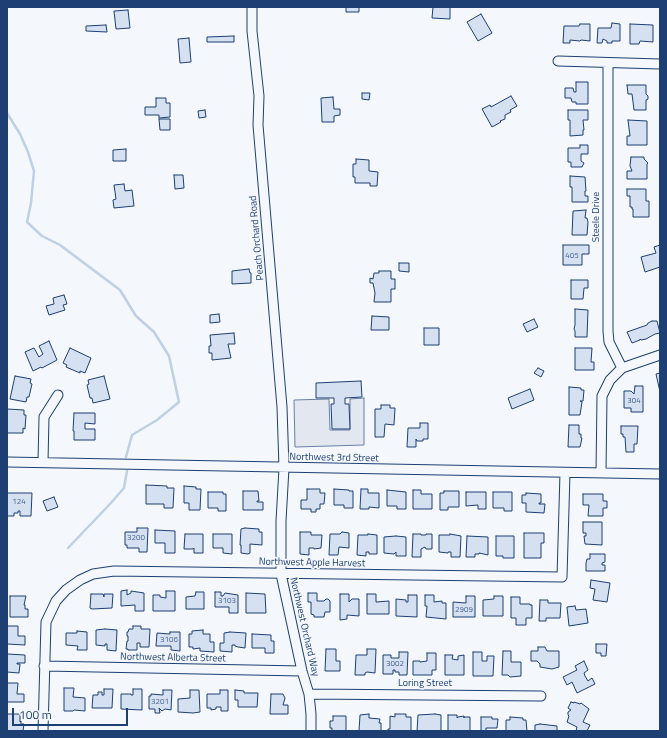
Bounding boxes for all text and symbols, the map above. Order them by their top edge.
street label: Steele Drive [591,192,603,242]
street label: Peach Orchard Road [247,195,267,281]
house number: 405 [565,251,579,261]
house number: 304 [627,396,641,406]
street label: Northwest 3rd Street [289,451,379,465]
house number: 124 [12,497,26,507]
house number: 3200 [127,533,145,543]
street label: Northwest Apple Harvest [259,556,365,570]
street label: Northwest Orchard Way [287,576,321,678]
house number: 3103 [218,596,236,606]
house number: 2909 [455,605,473,615]
house number: 3106 [160,635,178,645]
street label: Northwest Alberta Street [120,651,226,665]
house number: 3002 [386,659,404,669]
street label: Loring Street [398,678,452,690]
house number: 3201 [151,697,169,707]
scale bar [14,700,130,726]
text: 100 m [19,705,52,724]

